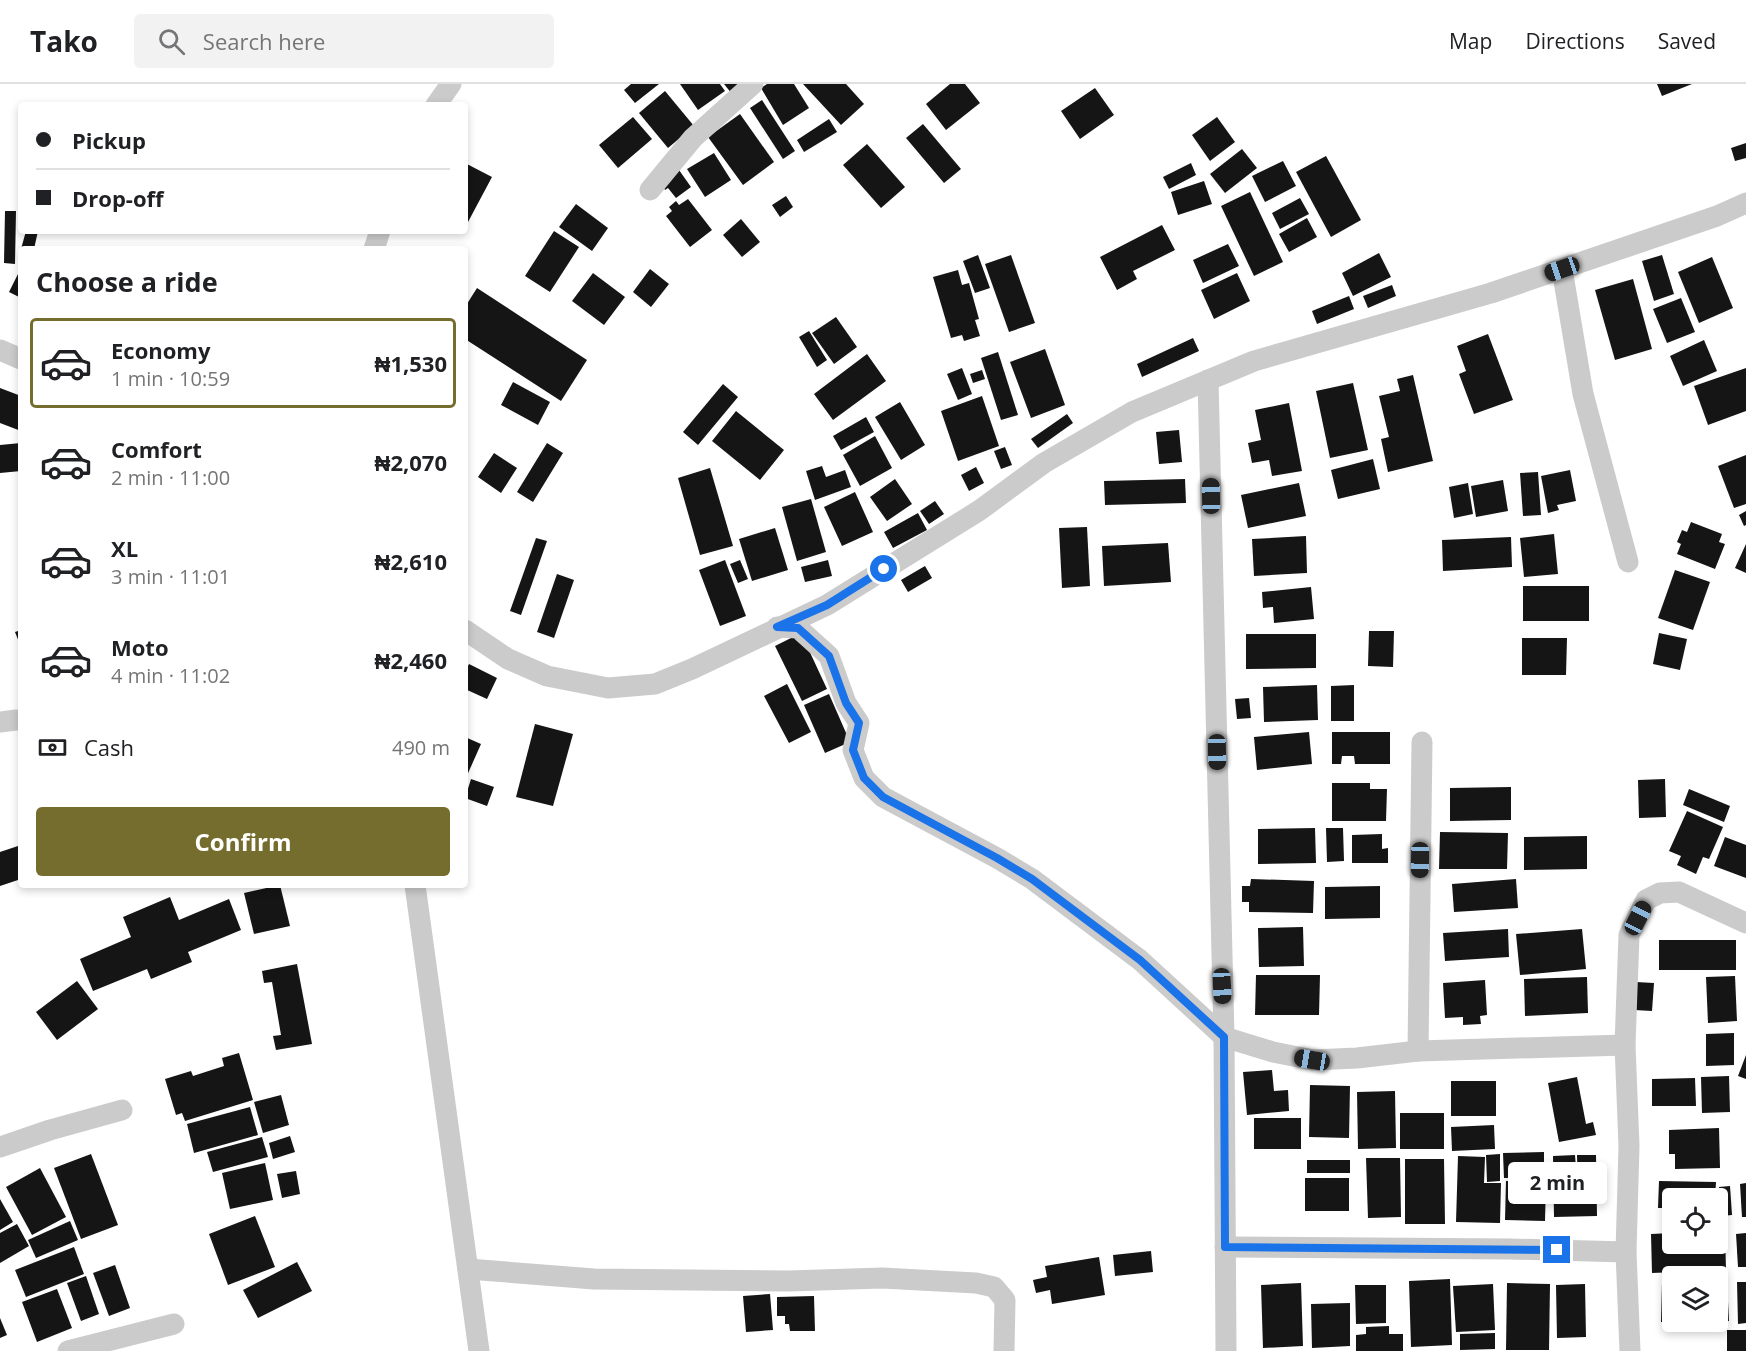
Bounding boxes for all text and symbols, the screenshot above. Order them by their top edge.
search box [134,14,554,68]
text: Tako [30,22,98,60]
icon: search [155,25,188,58]
text: Search here [203,26,325,56]
text: Map [1449,27,1492,55]
text: Directions [1525,27,1625,55]
text: Saved [1658,27,1716,55]
text: Pickup [72,125,146,155]
text: Drop-off [72,183,164,213]
car [1542,255,1582,283]
text: Choose a ride [36,263,218,300]
text: Economy [111,335,210,365]
icon: car [39,336,93,390]
text: ₦1,530 [375,348,447,378]
text: 1 min · 10:59 [111,365,230,392]
text: Comfort [111,434,202,464]
icon: car [39,435,93,489]
text: ₦2,070 [375,447,447,477]
text: 2 min · 11:00 [111,464,230,491]
car [1202,478,1220,514]
text: XL [111,533,138,563]
icon: car [39,534,93,588]
text: ₦2,610 [375,546,447,576]
route start [870,555,897,582]
text: 3 min · 11:01 [111,563,230,590]
text: Moto [111,632,169,662]
icon: car [39,633,93,687]
text: ₦2,460 [375,645,447,675]
text: 4 min · 11:02 [111,662,230,689]
icon: cash [36,731,69,764]
text: Cash [84,732,134,762]
text: 490 m [392,734,450,761]
car [1208,734,1226,770]
button: Confirm [36,807,450,876]
car [1411,842,1429,878]
car [1622,898,1654,938]
car [1212,968,1232,1004]
car [1293,1048,1331,1072]
callout: 2 min [1508,1163,1606,1205]
text: 2 min [1530,1169,1585,1196]
map controls [1662,1188,1728,1332]
button: locate [1662,1188,1728,1254]
route end [1543,1236,1570,1263]
button: layers [1662,1266,1728,1332]

